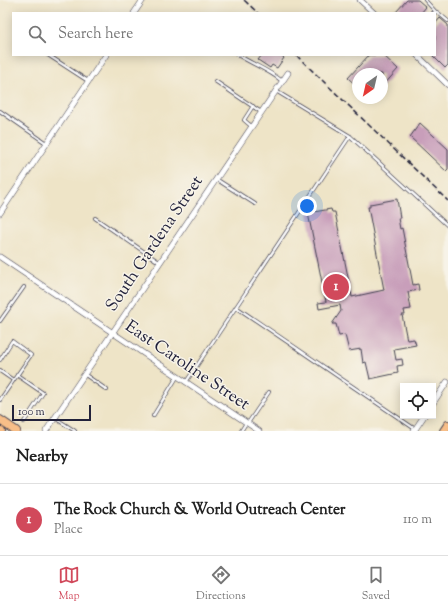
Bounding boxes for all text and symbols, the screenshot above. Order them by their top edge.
search box [12,12,436,56]
icon: search [26,23,48,45]
text: Search here [58,24,133,45]
north arrow [352,68,388,104]
street label: South Gardena Street [101,171,210,317]
your location [297,196,317,216]
pin: 1 [323,272,349,302]
street label: East Caroline Street [120,315,254,417]
map controls [400,383,436,419]
button: locate [400,383,436,419]
scale bar [12,403,91,422]
text: 100 m [18,404,45,420]
text: Nearby [16,445,68,469]
text: The Rock Church & World Outreach Center [54,500,346,521]
text: 1 [27,511,31,529]
text: 110 m [403,511,432,529]
text: Place [54,521,83,539]
tab: Map [58,564,80,604]
tab: Directions [196,564,246,604]
tab: Saved [362,564,390,604]

